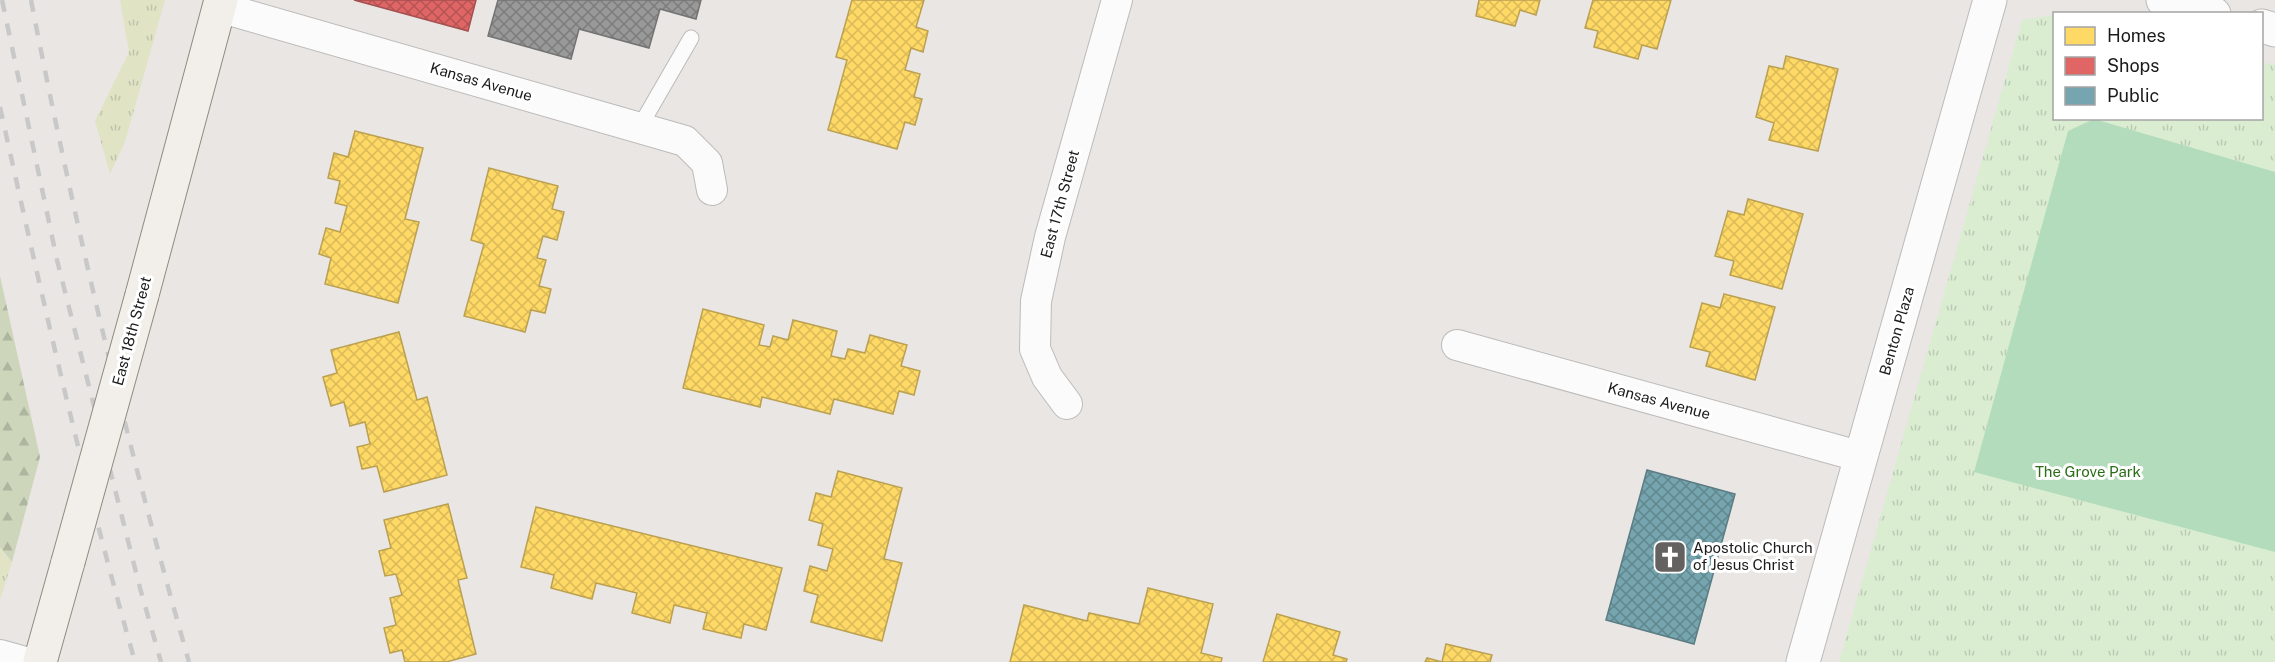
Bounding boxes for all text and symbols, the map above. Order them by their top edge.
legend [2053,12,2263,120]
text: Homes [2107,25,2166,46]
text: Shops [2107,55,2159,76]
street label: Kansas Avenue [428,59,534,104]
text: Public [2107,85,2159,106]
street label: East 17th Street [1037,148,1082,260]
street label: East 18th Street [109,274,154,387]
street label: Benton Plaza [1876,285,1917,377]
street label: Kansas Avenue [1606,379,1712,422]
park label: The Grove Park [2035,463,2141,480]
church icon: Apostolic Church of Jesus Christ [1652,539,1688,575]
place label: Apostolic Church of Jesus Christ [1693,539,1813,573]

